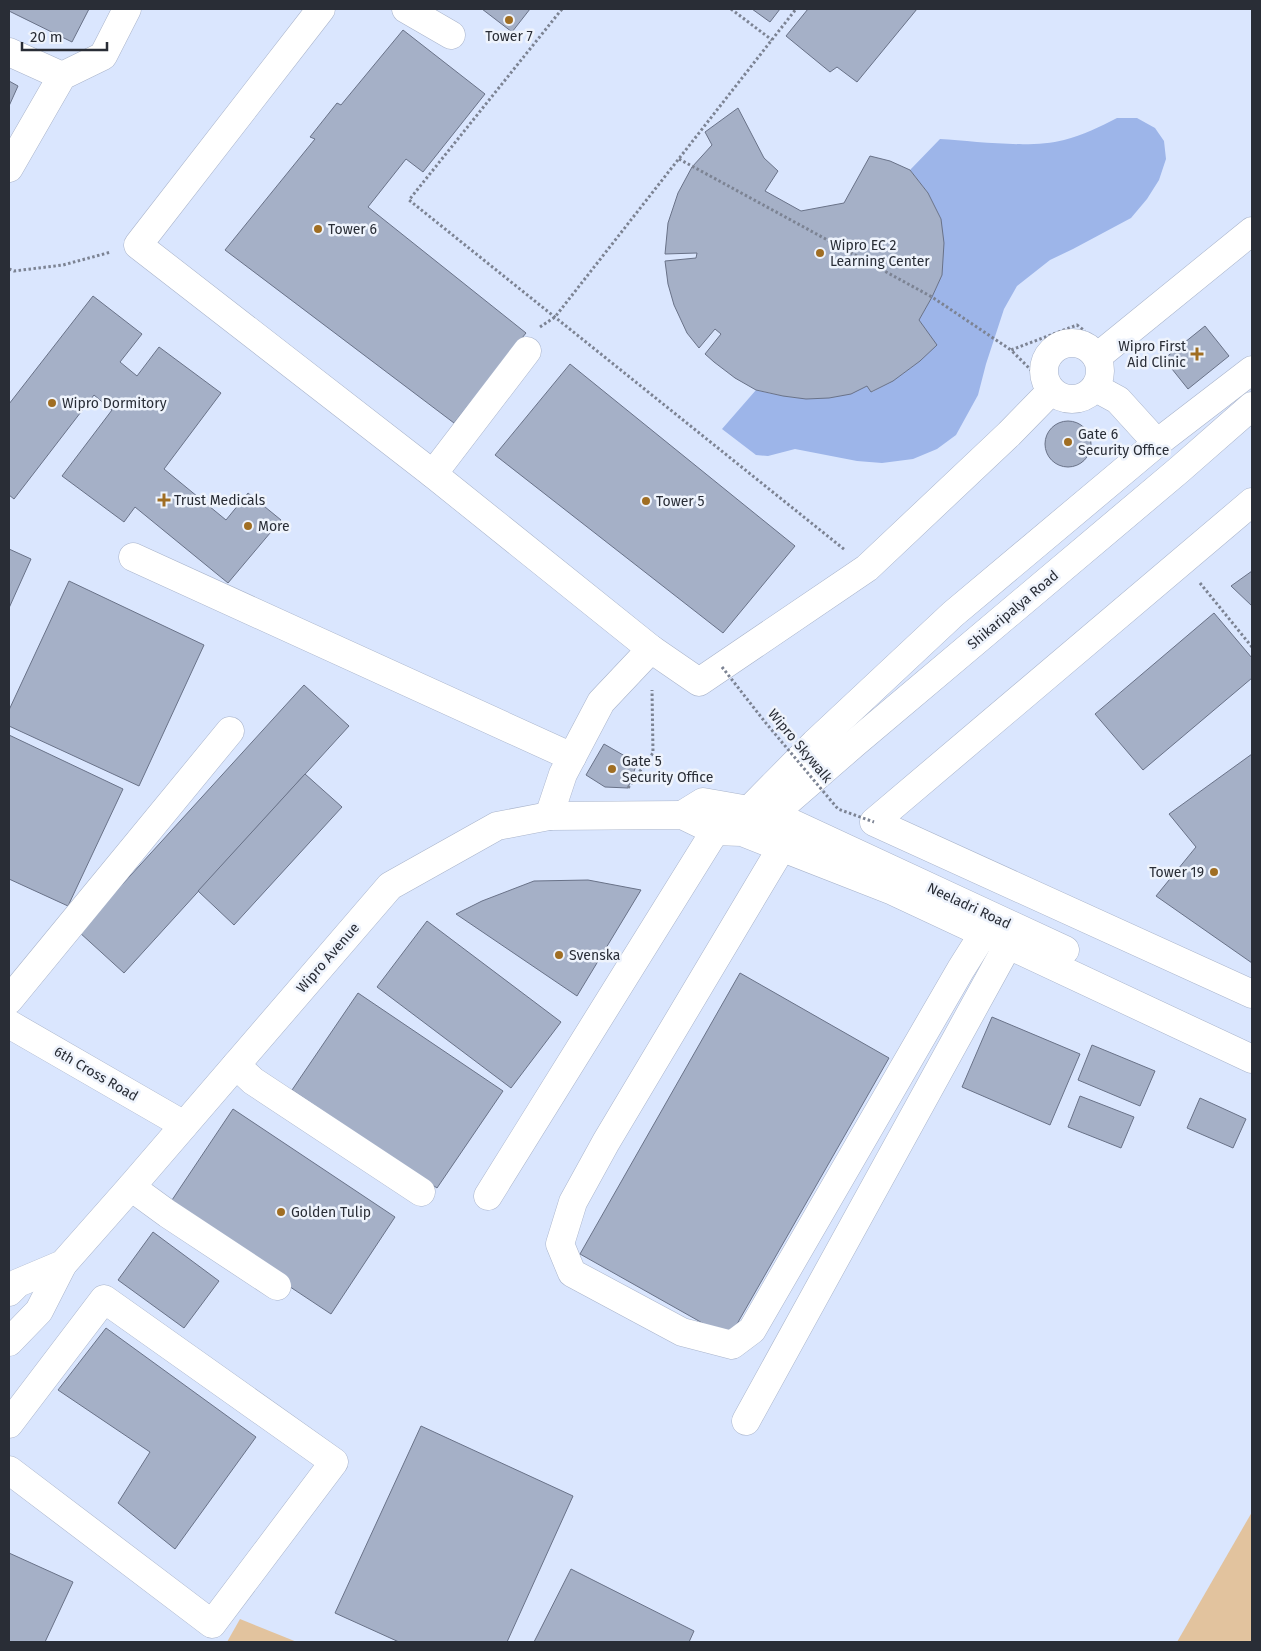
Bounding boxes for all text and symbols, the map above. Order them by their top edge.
marker: Tower 7 [503,14,515,26]
scale bar [22,20,108,52]
text: 20 m [30,28,63,46]
place label: Tower 7 [485,28,533,45]
place label: Tower 6 [328,221,377,238]
marker: Tower 6 [312,223,324,235]
place label: Wipro EC 2 Learning Center [830,237,930,270]
marker: Wipro EC 2 Learning Center [814,247,826,259]
place label: Wipro First Aid Clinic [1118,338,1187,371]
marker: Wipro First Aid Clinic [1190,347,1204,361]
place label: Wipro Dormitory [62,395,167,412]
marker: Wipro Dormitory [46,397,58,409]
place label: Gate 6 Security Office [1078,426,1169,459]
marker: Gate 6 Security Office [1062,436,1074,448]
place label: Trust Medicals [174,492,266,509]
place label: Tower 5 [656,493,704,510]
marker: Trust Medicals [158,494,170,506]
marker: Tower 5 [640,495,652,507]
place label: More [258,518,290,535]
marker: More [242,520,254,532]
street label: Shikaripalya Road [964,567,1062,653]
street label: Wipro Skywalk [764,706,836,787]
place label: Gate 5 Security Office [622,753,713,786]
marker: Gate 5 Security Office [606,763,618,775]
place label: Tower 19 [1149,864,1204,881]
marker: Tower 19 [1208,866,1220,878]
street label: Neeladri Road [925,879,1013,933]
street label: Wipro Avenue [293,920,363,996]
place label: Svenska [569,947,620,964]
marker: Svenska [553,949,565,961]
street label: 6th Cross Road [51,1043,141,1105]
place label: Golden Tulip [291,1204,371,1221]
marker: Golden Tulip [275,1206,287,1218]

